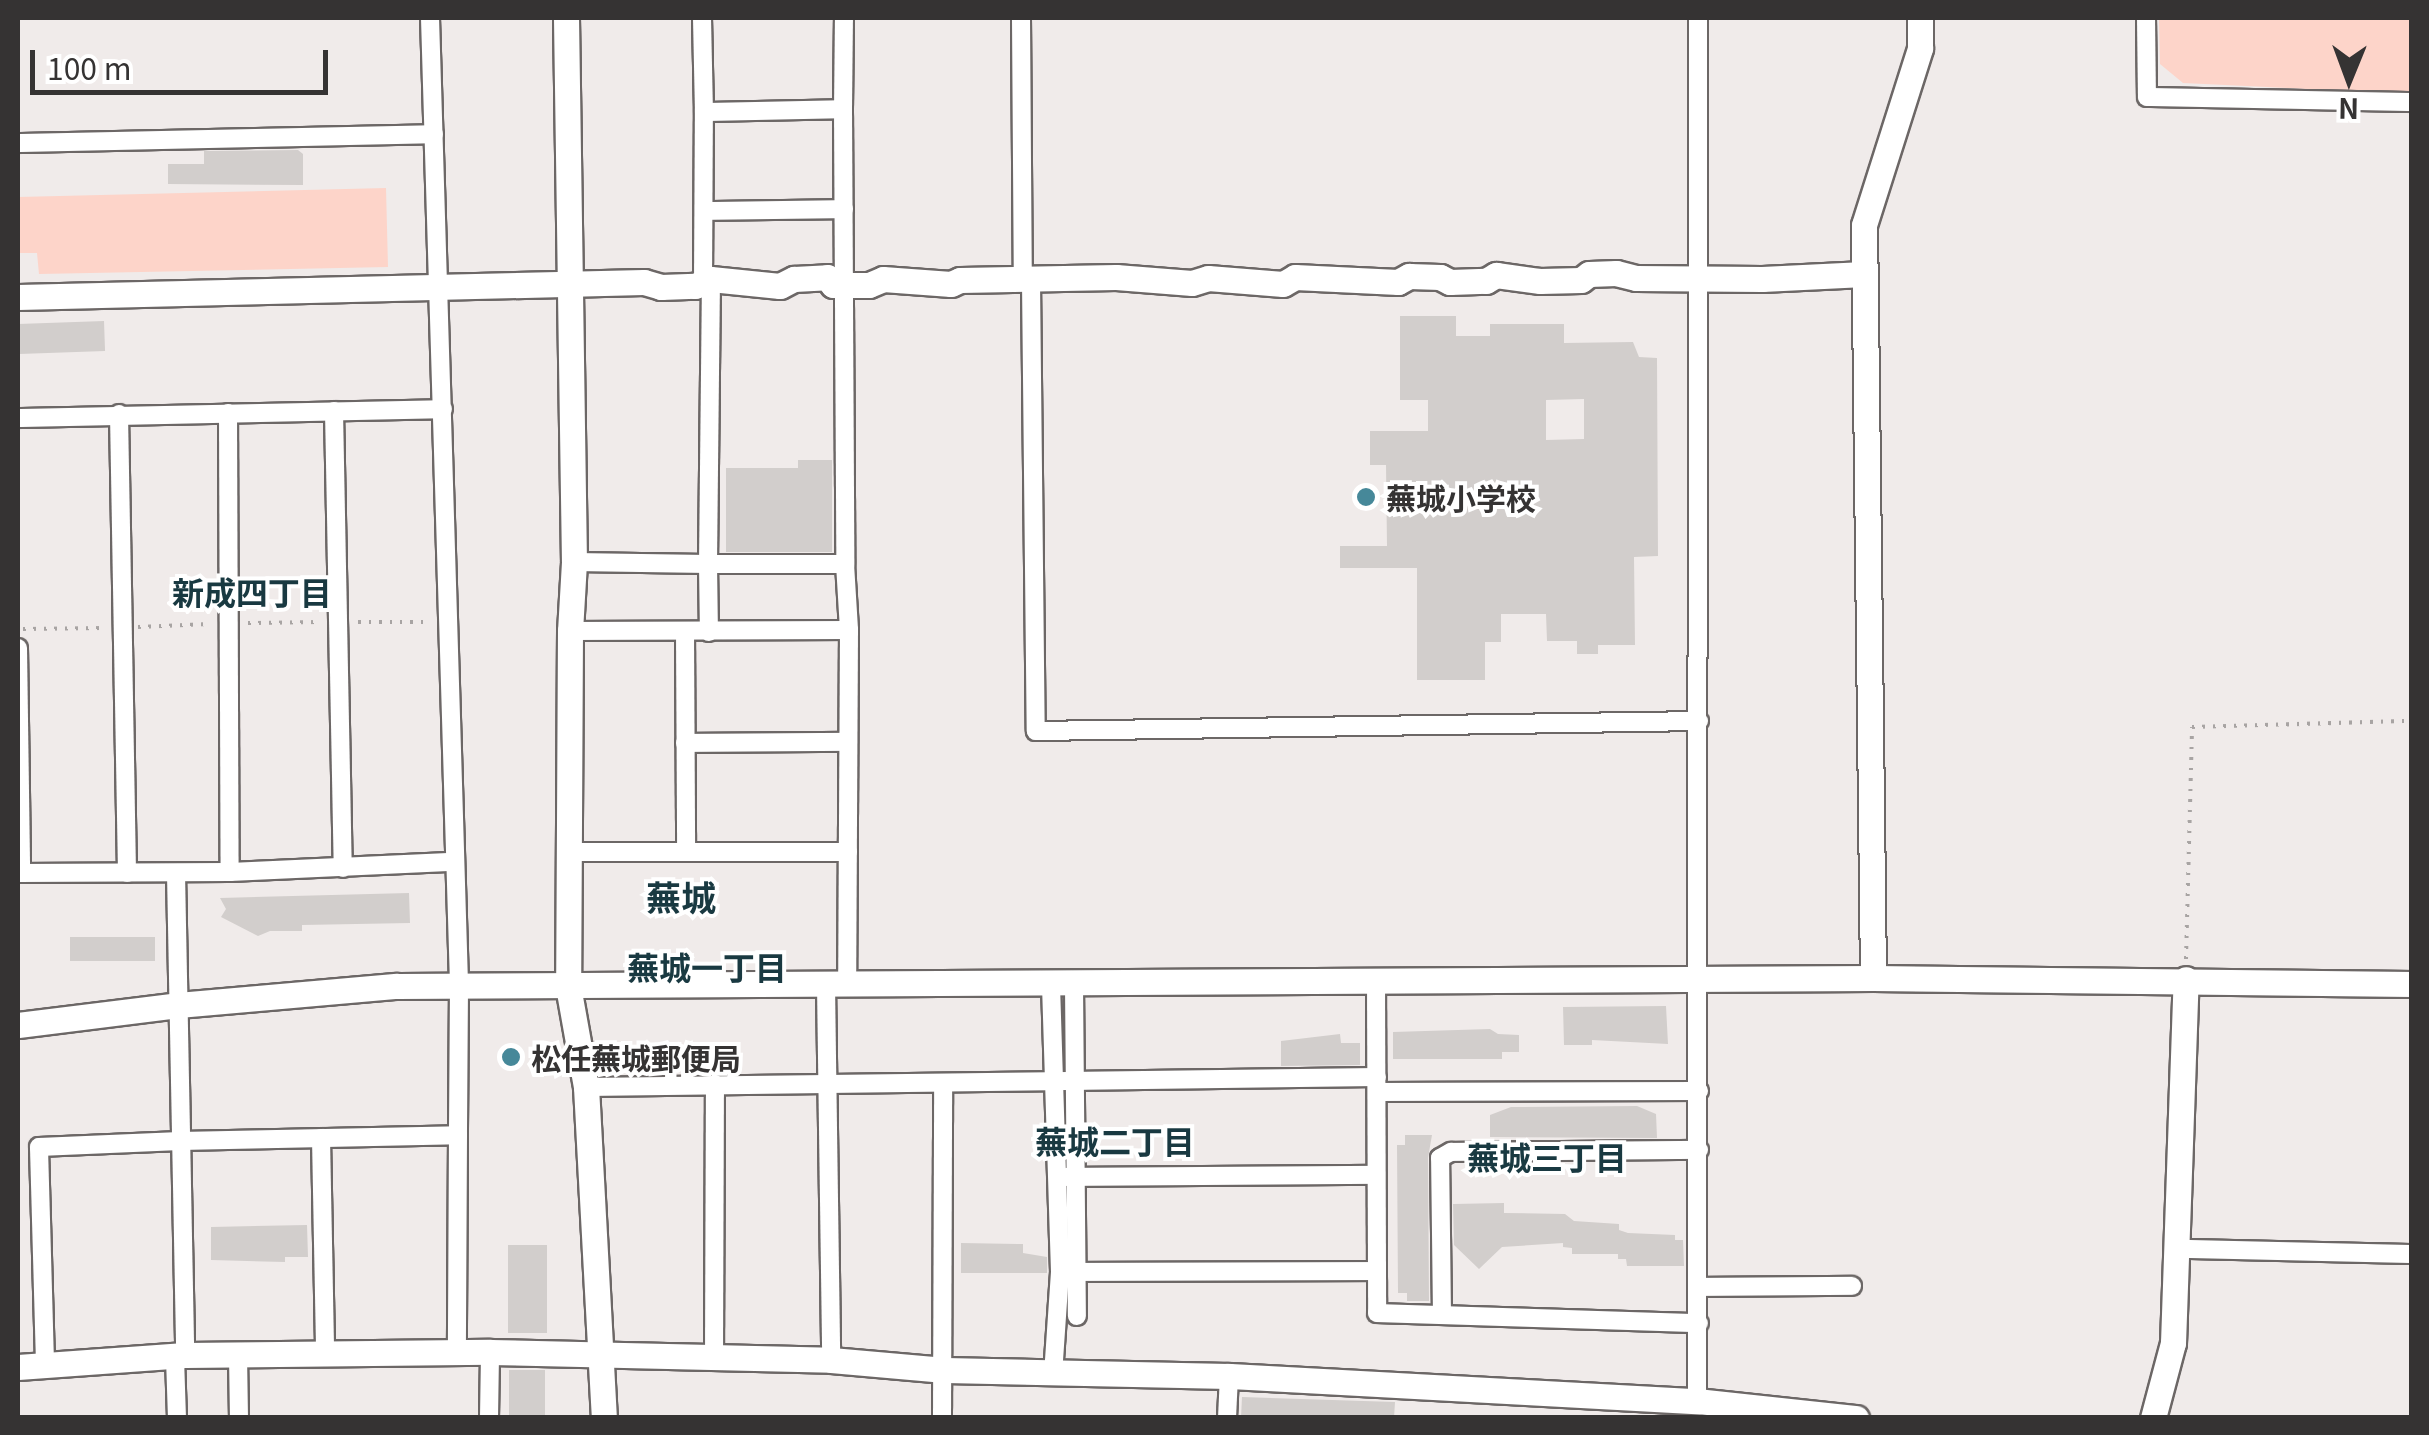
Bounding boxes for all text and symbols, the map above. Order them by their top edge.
scale bar [35,30,332,92]
north arrow [2299,30,2399,130]
text: 100 m [47,45,131,89]
text: N [2338,90,2359,130]
place label: 蕪城小学校 [1386,479,1536,515]
marker: 蕪城小学校 [1355,486,1377,508]
district label: 新成四丁目 [172,572,332,610]
district label: 蕪城 [646,875,716,917]
district label: 蕪城一丁目 [627,947,787,985]
place label: 松任蕪城郵便局 [531,1039,741,1075]
marker: 松任蕪城郵便局 [500,1046,522,1068]
district label: 蕪城二丁目 [1035,1121,1195,1159]
district label: 蕪城三丁目 [1467,1137,1627,1175]

